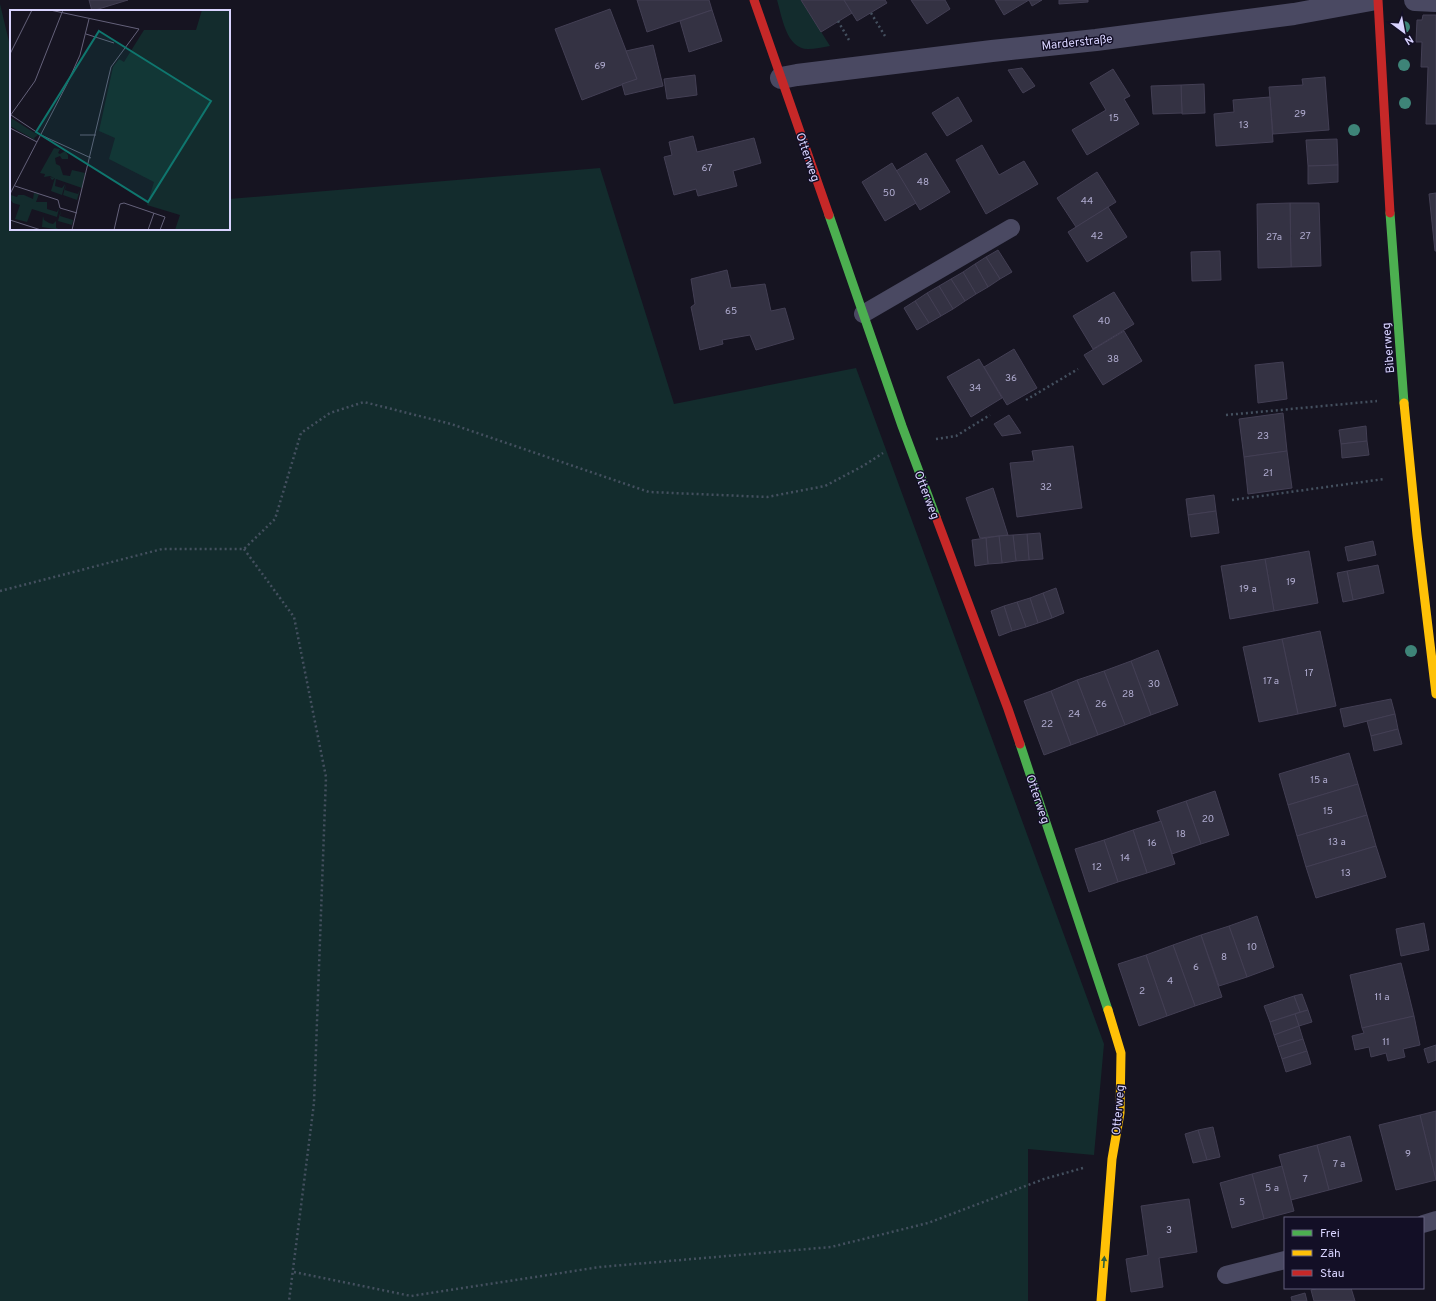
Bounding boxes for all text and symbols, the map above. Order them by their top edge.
inset map [10,10,230,230]
north arrow [1384,12,1424,52]
street label: Marderstraße [1041,31,1113,55]
text: N [1402,32,1416,48]
house number: 69 [594,60,606,73]
house number: 29 [1294,108,1306,121]
house number: 15 [1109,112,1119,125]
house number: 13 [1239,119,1249,132]
street label: Otterweg [791,131,823,184]
house number: 67 [702,162,713,175]
house number: 48 [917,176,929,189]
house number: 50 [883,187,895,200]
house number: 44 [1081,195,1093,208]
house number: 42 [1091,230,1103,243]
house number: 27 [1299,230,1311,243]
house number: 27a [1266,231,1282,244]
house number: 65 [725,305,737,318]
house number: 40 [1098,315,1110,328]
street label: Biberweg [1379,322,1399,374]
house number: 38 [1107,353,1119,366]
house number: 36 [1005,372,1017,385]
house number: 34 [969,382,981,395]
house number: 23 [1257,430,1269,443]
house number: 21 [1263,467,1273,480]
street label: Otterweg [910,469,943,522]
house number: 32 [1040,481,1052,494]
house number: 19 [1286,576,1296,589]
house number: 19 a [1239,583,1257,596]
house number: 17 [1305,667,1313,680]
house number: 17 a [1263,675,1279,688]
house number: 30 [1148,678,1160,691]
house number: 28 [1122,688,1134,701]
house number: 26 [1095,698,1107,711]
house number: 24 [1068,708,1080,721]
house number: 22 [1041,718,1053,731]
street label: Otterweg [1021,773,1053,826]
house number: 15 a [1310,774,1328,787]
house number: 15 [1323,805,1333,818]
house number: 20 [1202,813,1214,826]
house number: 18 [1176,828,1186,841]
house number: 13 a [1328,836,1346,849]
house number: 16 [1147,837,1157,850]
house number: 14 [1120,852,1130,865]
house number: 12 [1092,861,1102,874]
house number: 13 [1341,867,1351,880]
house number: 10 [1247,941,1257,954]
house number: 8 [1221,951,1227,964]
house number: 6 [1193,961,1199,974]
house number: 4 [1167,975,1173,988]
house number: 2 [1139,985,1145,998]
house number: 11 a [1374,991,1390,1004]
house number: 11 [1382,1036,1390,1049]
street label: Otterweg [1109,1084,1129,1136]
house number: 9 [1405,1148,1411,1161]
house number: 7 a [1333,1158,1345,1171]
house number: 7 [1302,1173,1308,1186]
house number: 5 a [1265,1182,1279,1195]
house number: 5 [1239,1196,1245,1209]
legend [1284,1217,1424,1289]
house number: 3 [1166,1224,1172,1237]
text: Frei [1320,1226,1340,1242]
text: Zäh [1320,1246,1341,1262]
one-way arrow [1101,1256,1108,1268]
text: Stau [1320,1266,1345,1282]

